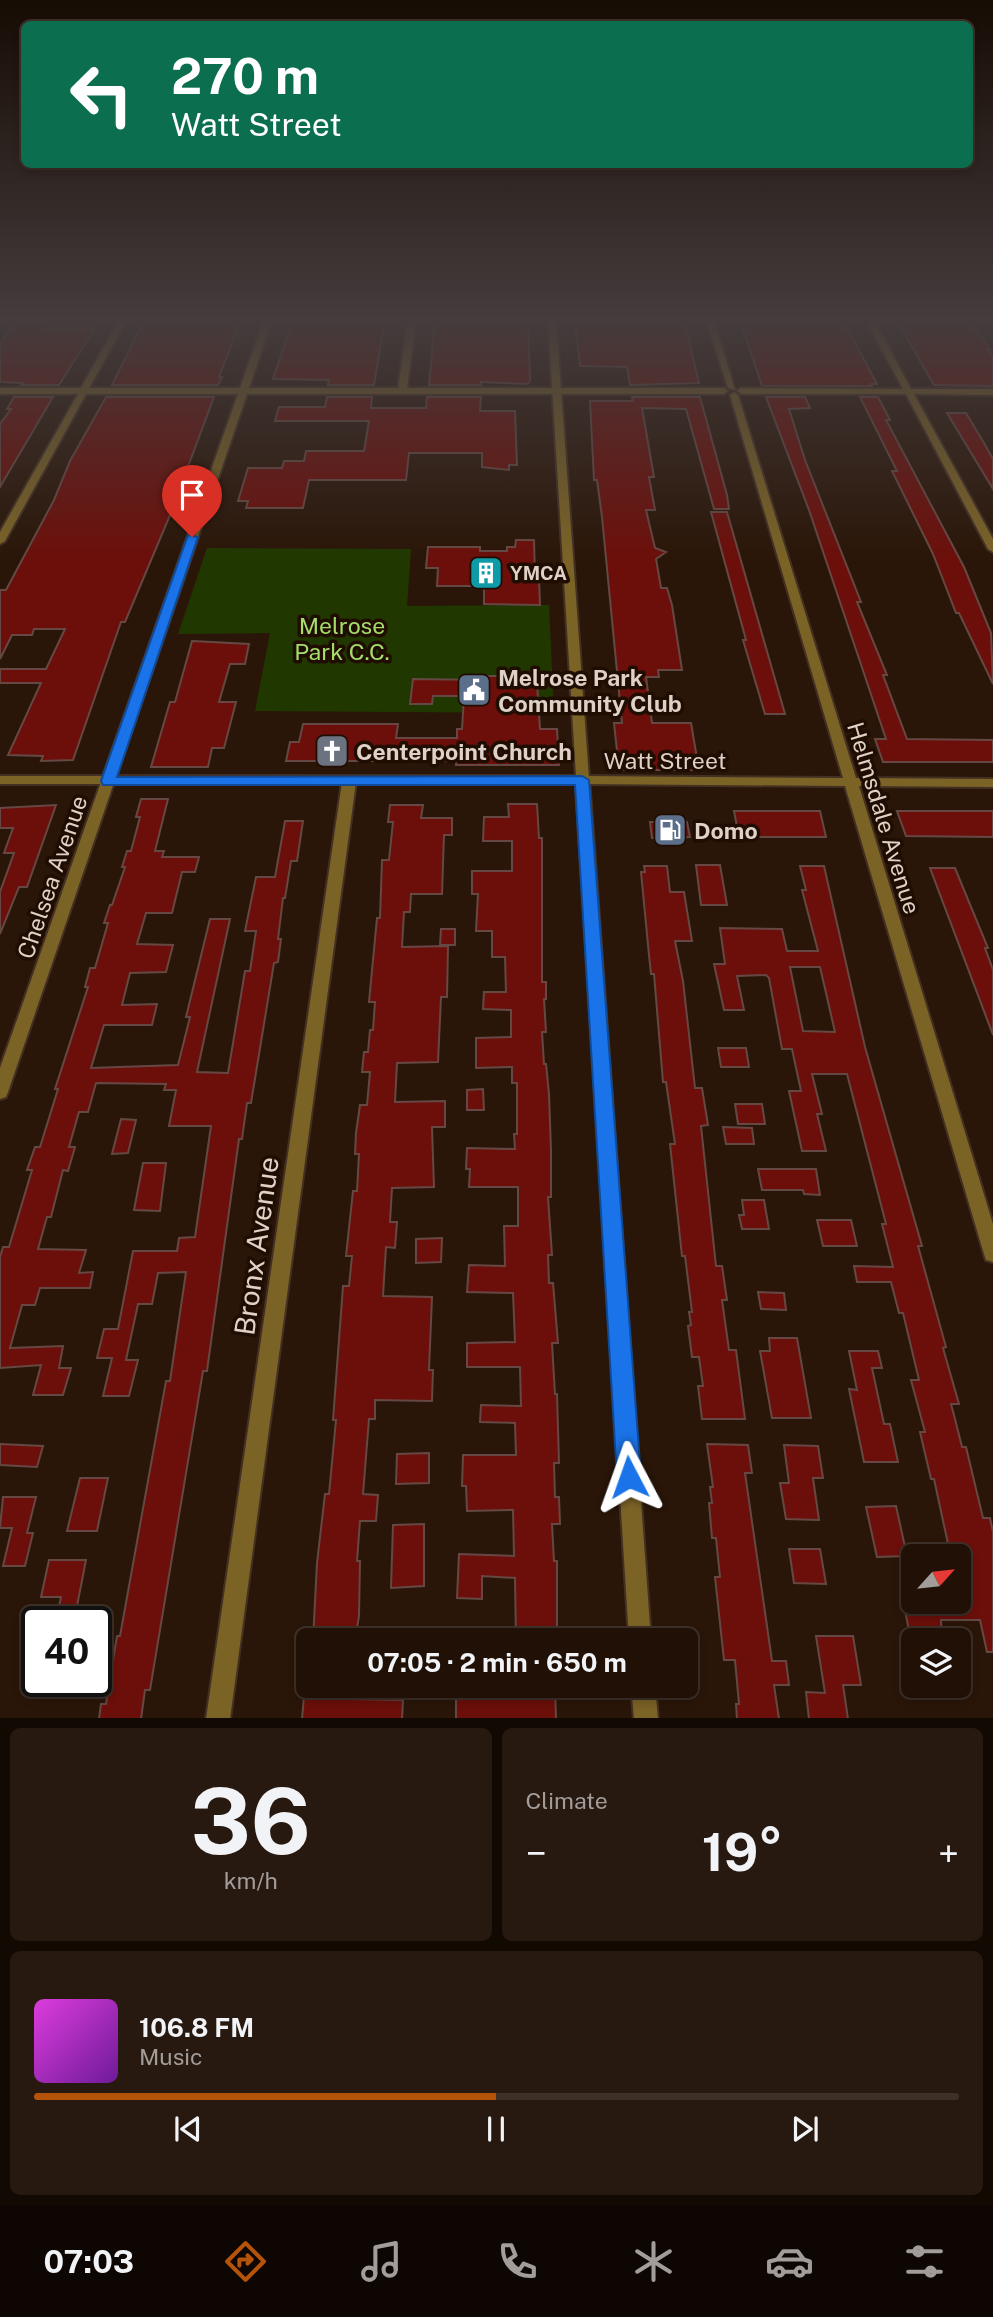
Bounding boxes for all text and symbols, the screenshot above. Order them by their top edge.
text: 270 m [171,47,319,105]
icon: left [56,49,147,140]
text: Watt Street [171,106,342,143]
pin [162,465,222,537]
icon: arrive [173,476,211,514]
building icon: YMCA [467,554,505,592]
place label: YMCA [510,562,567,584]
park label: Melrose Park C.C. [294,612,390,665]
place label: Melrose Park Community Club [498,664,682,717]
public building icon: Melrose Park Community Club [455,671,493,709]
street label: Helmsdale Avenue [842,719,926,917]
church icon: Centerpoint Church [313,732,351,770]
place label: Centerpoint Church [356,738,572,765]
street label: Watt Street [604,747,726,774]
street label: Chelsea Avenue [11,792,93,962]
fuel station icon: Domo [651,811,689,849]
place label: Domo [694,817,758,844]
street label: Bronx Avenue [227,1155,285,1337]
position arrow [592,1440,666,1514]
north arrow [901,1544,971,1614]
map controls [901,1544,971,1698]
speed limit sign: 40 [21,1606,112,1697]
button: layers [901,1628,971,1698]
text: 07:05 · 2 min · 650 m [367,1647,627,1678]
text: 36 [191,1768,311,1874]
text: Climate [526,1787,608,1814]
text: 19° [702,1822,783,1883]
text: − [526,1831,547,1876]
text: + [938,1831,959,1876]
text: km/h [224,1867,278,1894]
text: 106.8 FM [139,2012,254,2043]
text: Music [139,2043,203,2070]
icon: previous [169,2110,207,2148]
icon: pause [477,2110,515,2148]
icon: next [786,2110,824,2148]
icon: directions [221,2237,270,2286]
icon: music [357,2237,406,2286]
icon: phone [493,2237,542,2286]
icon: climate [629,2237,678,2286]
icon: car [765,2237,814,2286]
icon: filters [900,2237,949,2286]
text: 07:03 [43,2243,134,2280]

